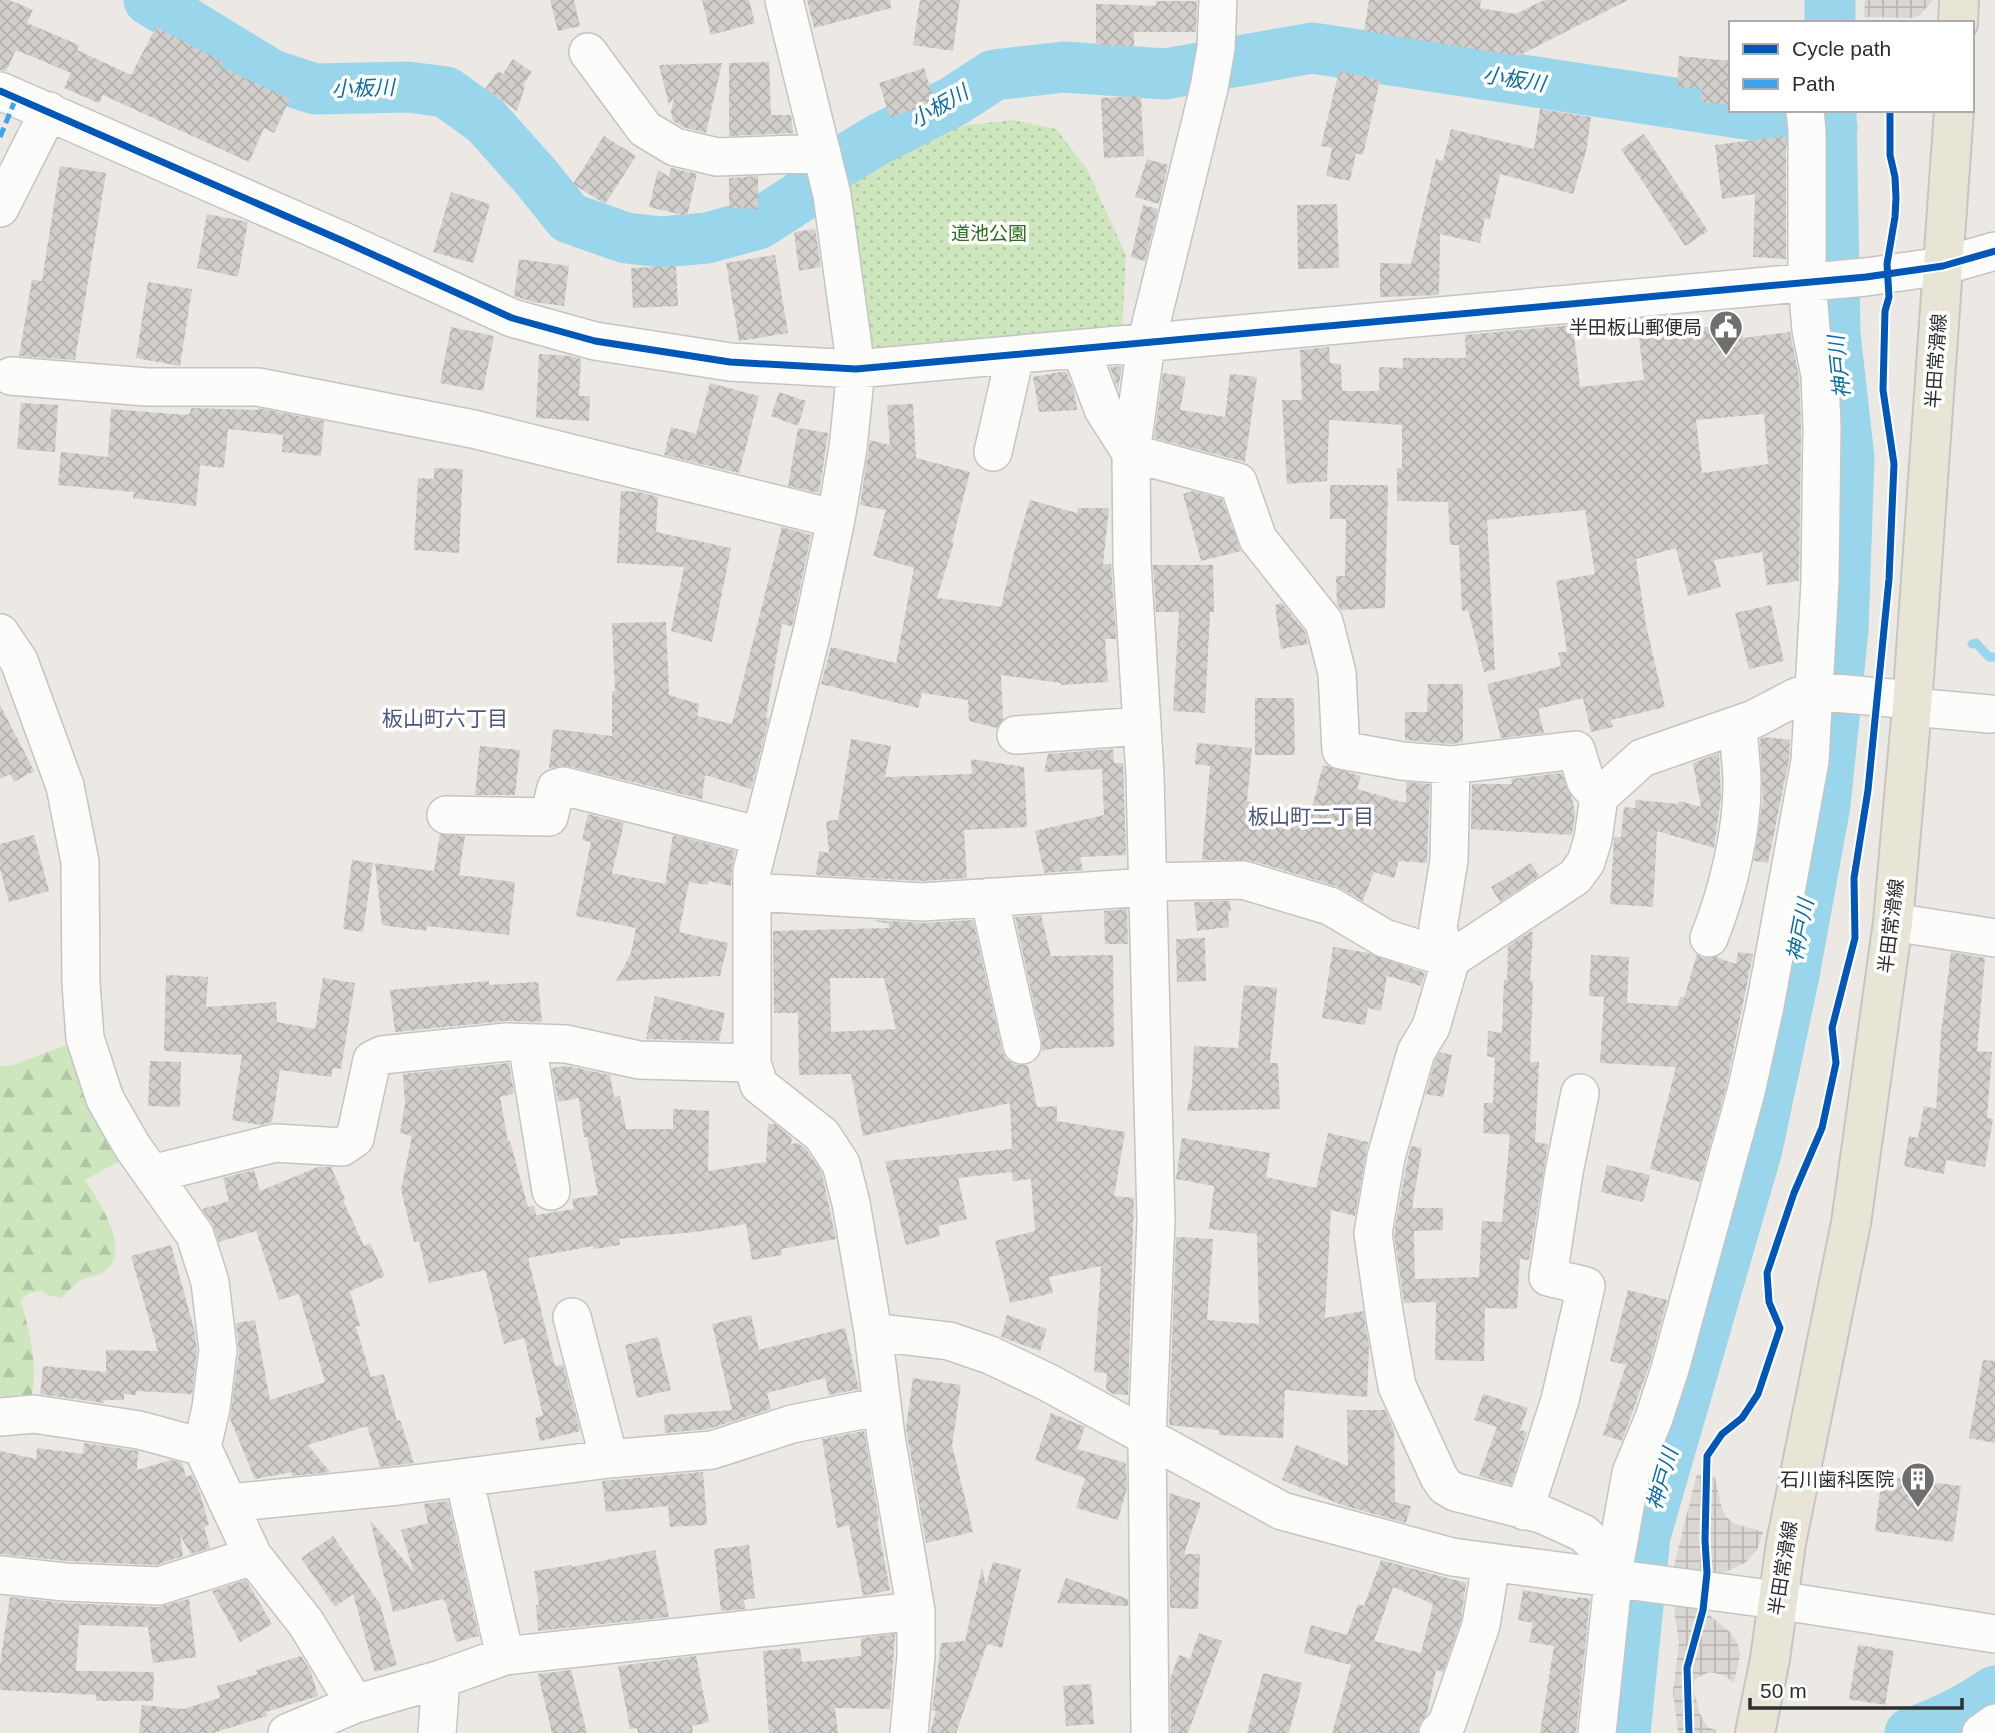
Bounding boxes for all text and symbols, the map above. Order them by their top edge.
legend [1729,21,1974,112]
text: Cycle path [1792,37,1891,60]
water label: 小板川 [1481,63,1549,96]
text: Path [1792,72,1835,95]
water label: 小板川 [331,75,397,101]
water label: 小板川 [906,79,974,132]
park label: 道池公園 [951,223,1027,244]
public building icon: 半田板山郵便局 [1707,308,1745,357]
street label: 半田常滑線 [1922,313,1950,409]
place label: 半田板山郵便局 [1569,317,1702,338]
water label: 神戸川 [1824,332,1854,400]
district label: 板山町六丁目 [382,707,508,730]
district label: 板山町二丁目 [1248,805,1374,828]
street label: 半田常滑線 [1875,878,1907,974]
water label: 神戸川 [1783,895,1818,963]
water label: 神戸川 [1642,1444,1682,1512]
building icon: 石川歯科医院 [1899,1460,1937,1509]
place label: 石川歯科医院 [1780,1469,1894,1490]
street label: 半田常滑線 [1765,1519,1801,1617]
scale bar [1750,1666,1962,1710]
text: 50 m [1760,1679,1807,1702]

